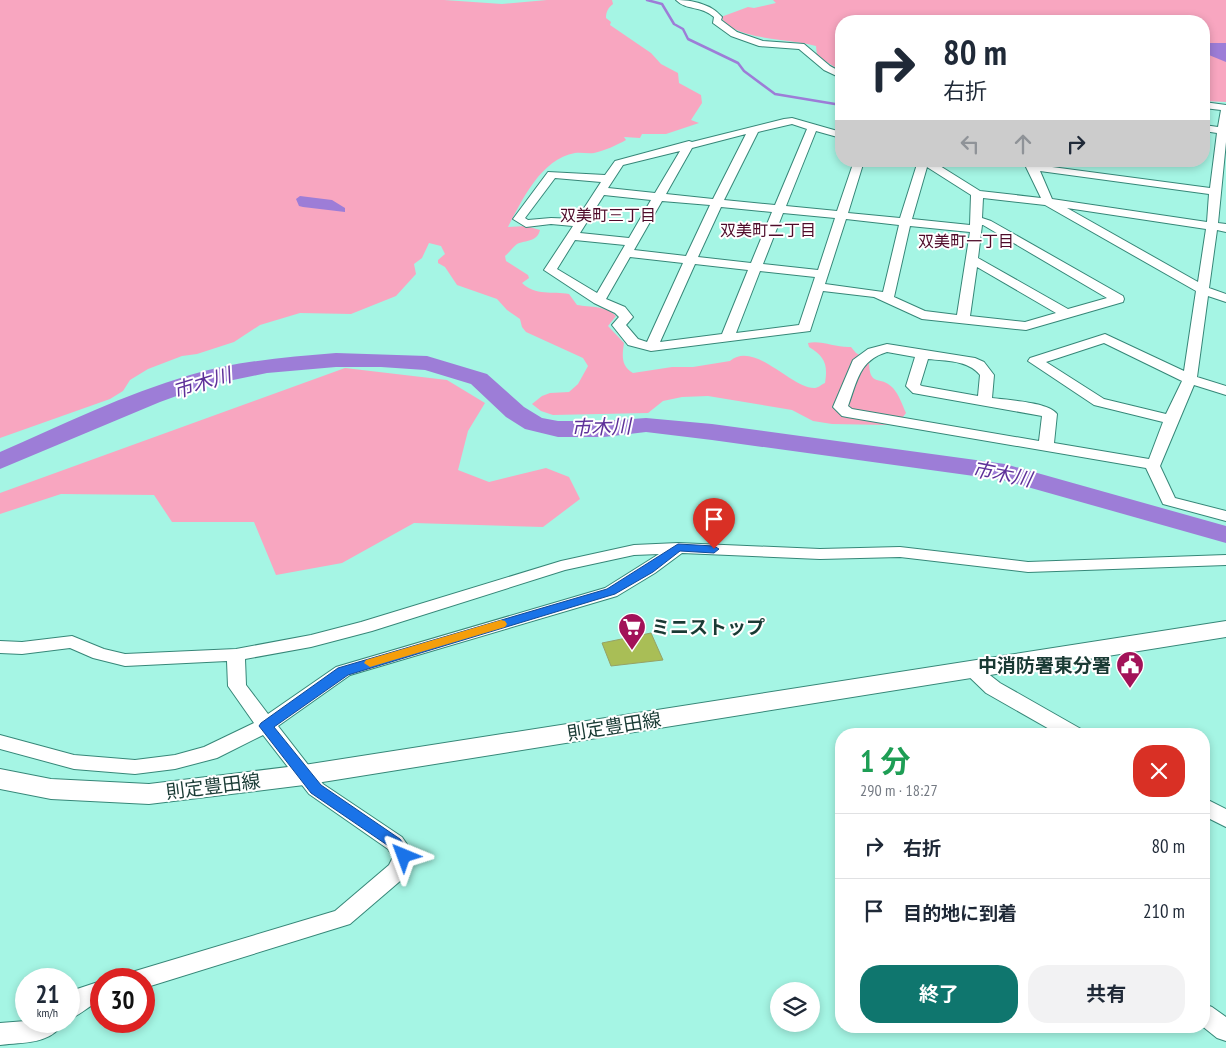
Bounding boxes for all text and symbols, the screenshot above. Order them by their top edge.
text: 80 m [943,29,1007,75]
icon: right [860,35,925,100]
text: 右折 [943,77,987,105]
icon: left [956,130,984,158]
icon: ahead [1009,130,1037,158]
icon: right [1062,130,1090,158]
district label: 双美町三丁目 [560,205,656,225]
district label: 双美町二丁目 [720,220,816,240]
district label: 双美町一丁目 [918,231,1014,251]
water label: 市木川 [170,361,236,404]
water label: 市木川 [571,413,633,441]
water label: 市木川 [970,456,1036,493]
pin [693,498,735,549]
icon: arrive [700,505,728,533]
supermarket icon: ミニストップ [617,612,647,651]
place label: ミニストップ [651,615,765,639]
public building icon: 中消防署東分署 [1115,650,1145,689]
place label: 中消防署東分署 [978,653,1111,677]
street label: 則定豊田線 [565,707,663,745]
text: 1 分 [860,741,911,780]
button: close [1133,745,1185,797]
street label: 則定豊田線 [164,768,262,804]
text: 290 m · 18:27 [860,780,938,800]
position arrow [377,829,429,881]
icon: right [860,832,888,860]
text: 80 m [1152,834,1185,858]
text: 右折 [903,836,941,860]
icon: arrive [860,897,888,925]
text: 210 m [1143,899,1185,923]
text: 目的地に到着 [903,901,1017,925]
button: 終了 [860,965,1018,1023]
button: 共有 [1028,965,1185,1023]
speed limit sign: 30 [90,968,155,1033]
text: 21 [36,978,59,1010]
map controls [770,982,820,1032]
button: layers [770,982,820,1032]
text: km/h [37,1005,58,1020]

